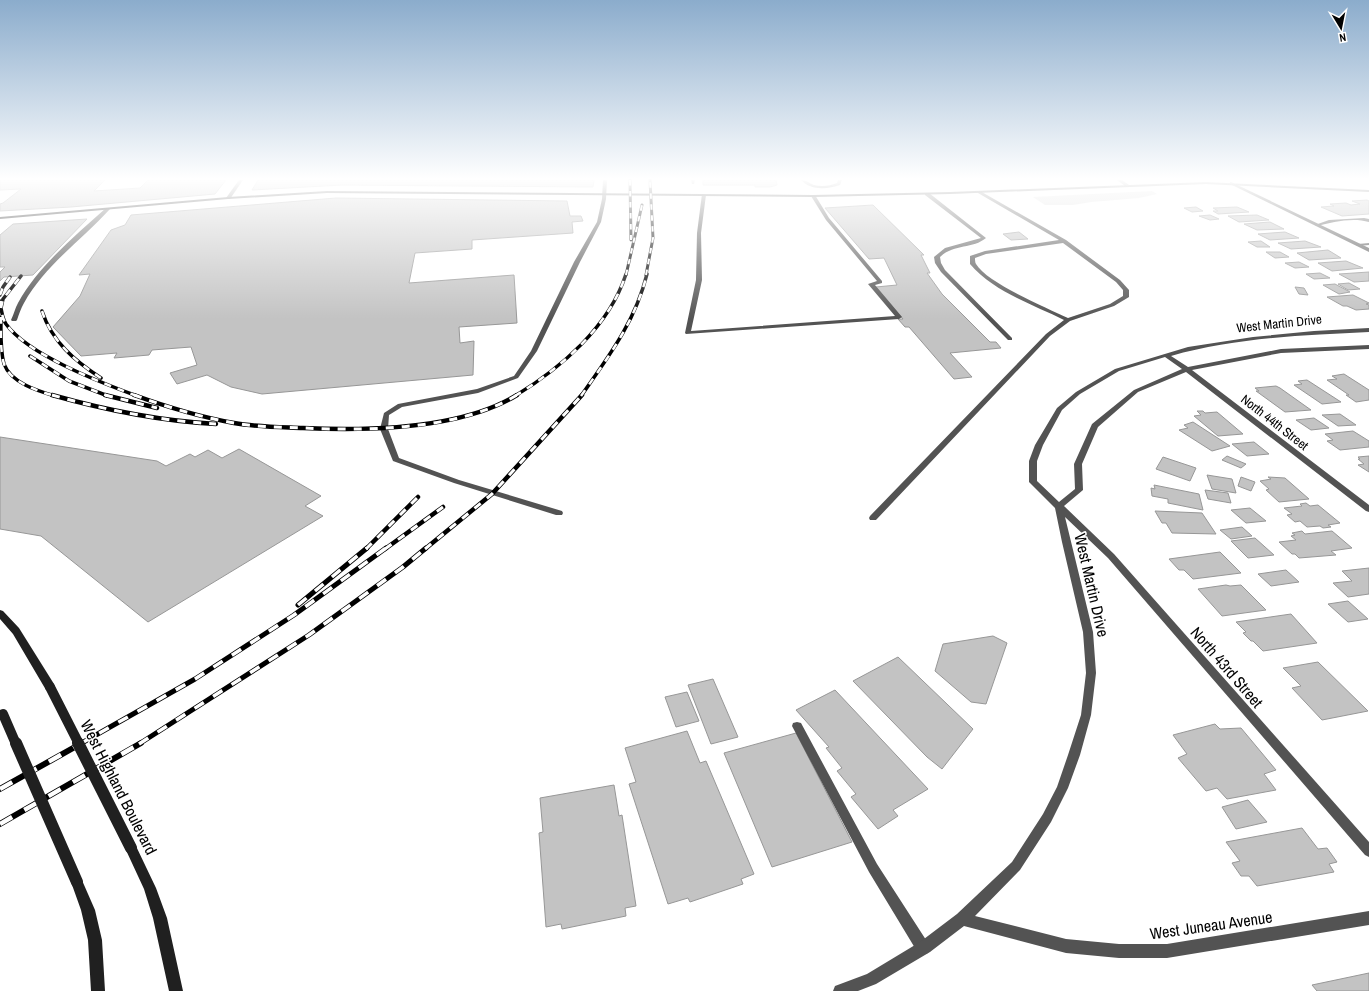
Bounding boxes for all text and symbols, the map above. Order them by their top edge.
north arrow [1321,8,1361,48]
text: N [1338,30,1347,45]
street label: West Martin Drive [1236,311,1323,336]
street label: North 44th Street [1237,391,1312,454]
street label: West Martin Drive [1069,531,1115,639]
street label: North 43rd Street [1186,622,1269,712]
street label: West Highland Boulevard [75,716,163,858]
street label: West Juneau Avenue [1148,906,1274,944]

